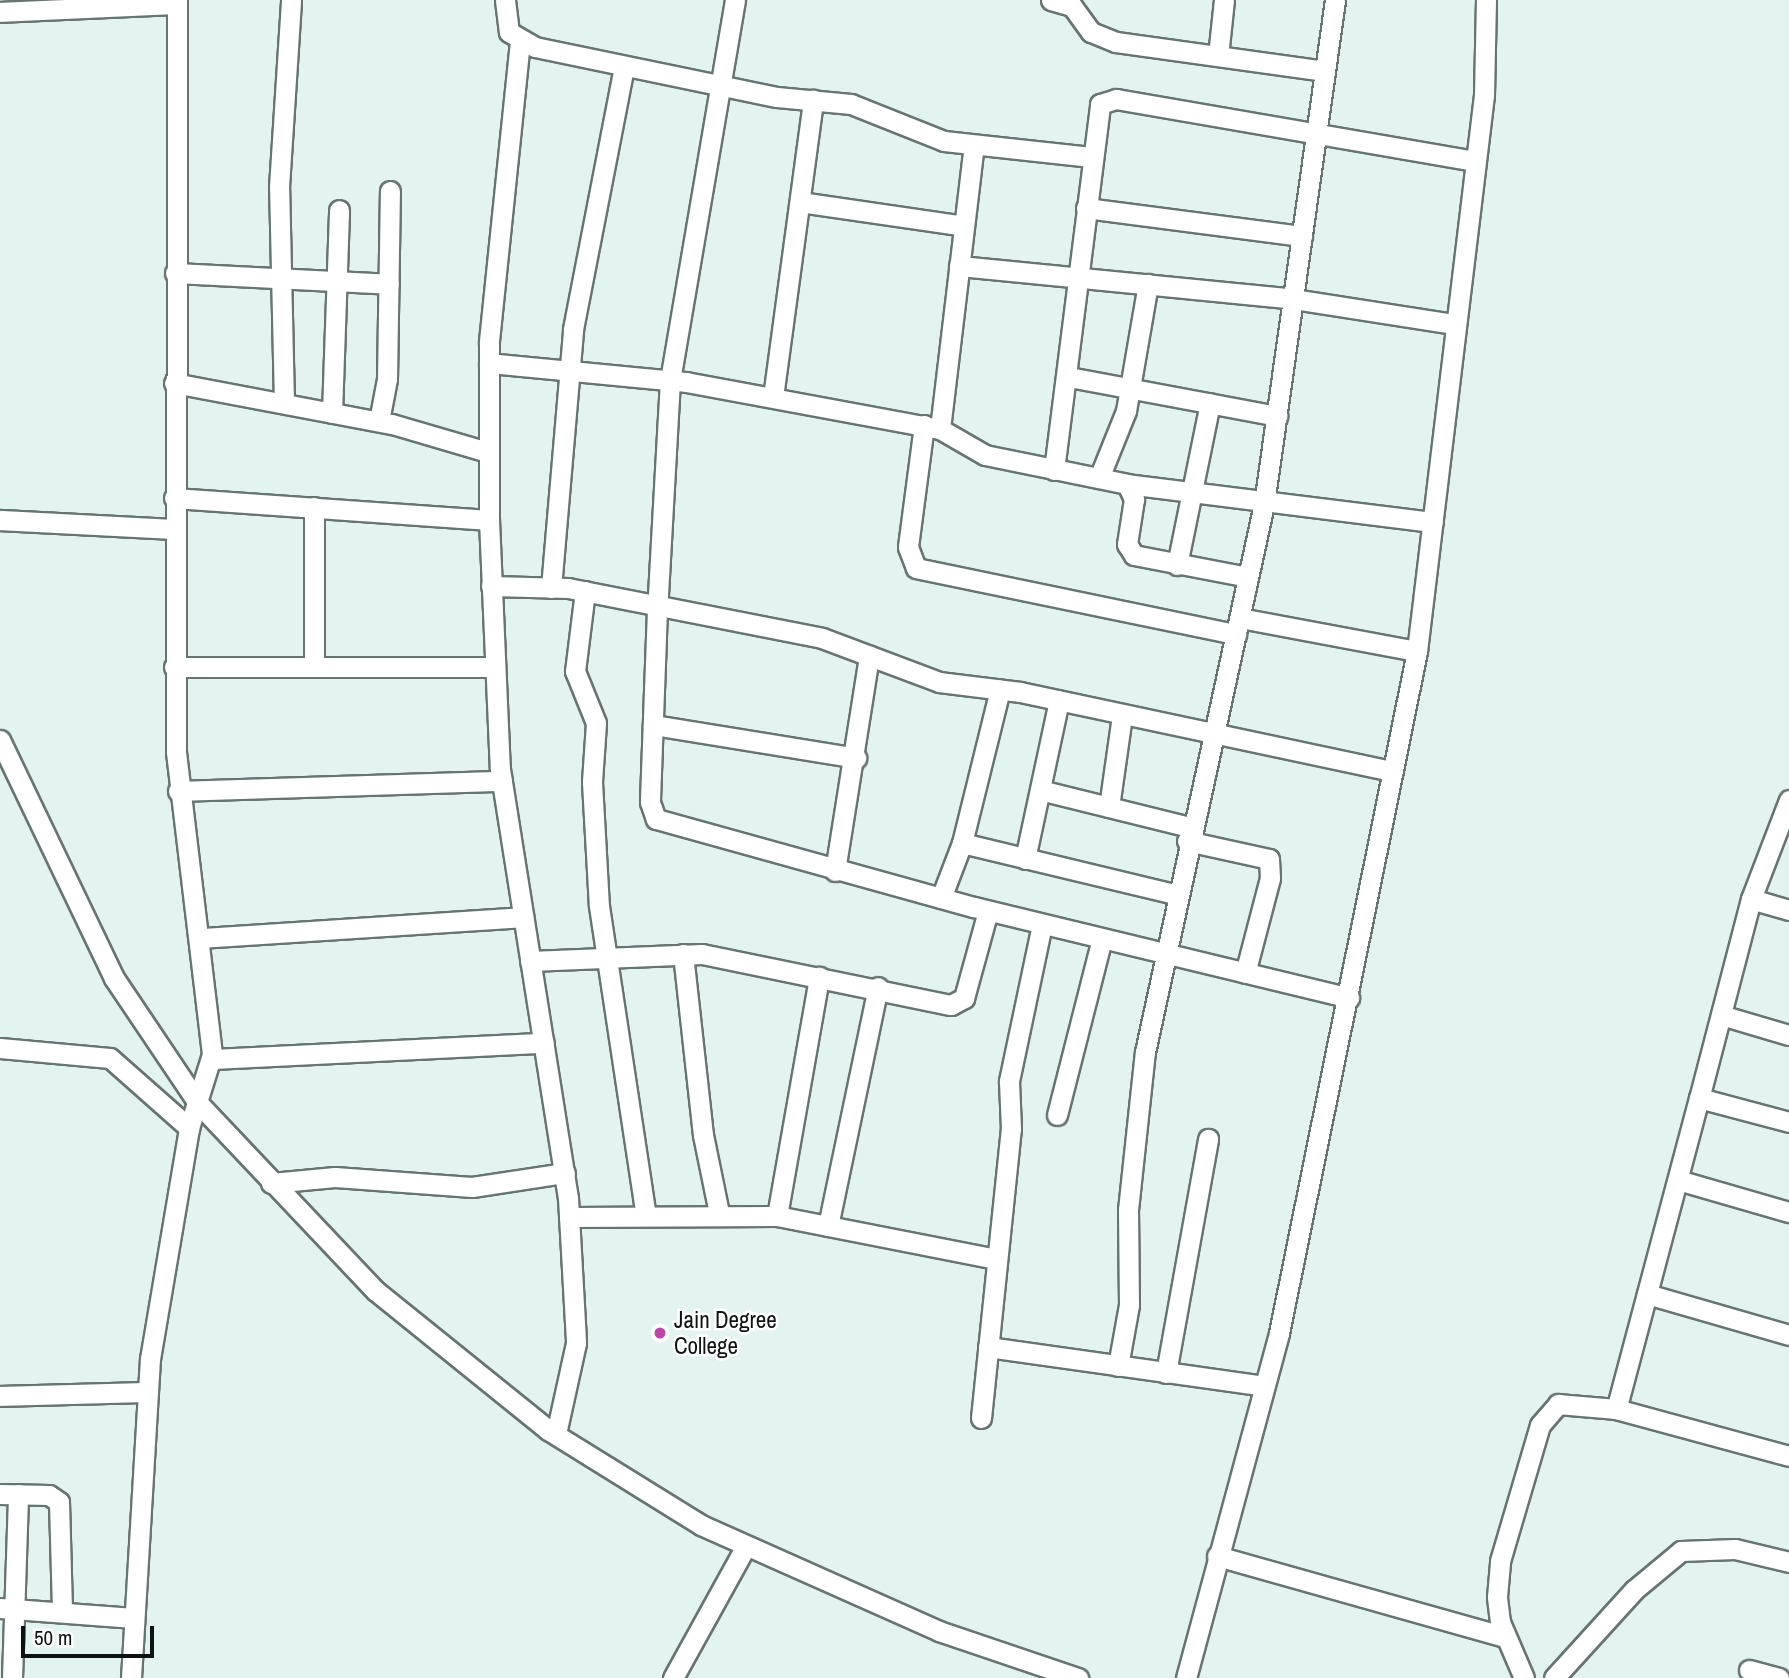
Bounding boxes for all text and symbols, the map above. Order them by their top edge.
place label: Jain Degree College [674,1306,777,1360]
marker: Jain Degree College [652,1325,668,1341]
scale bar [24,1612,158,1656]
text: 50 m [34,1623,72,1652]

